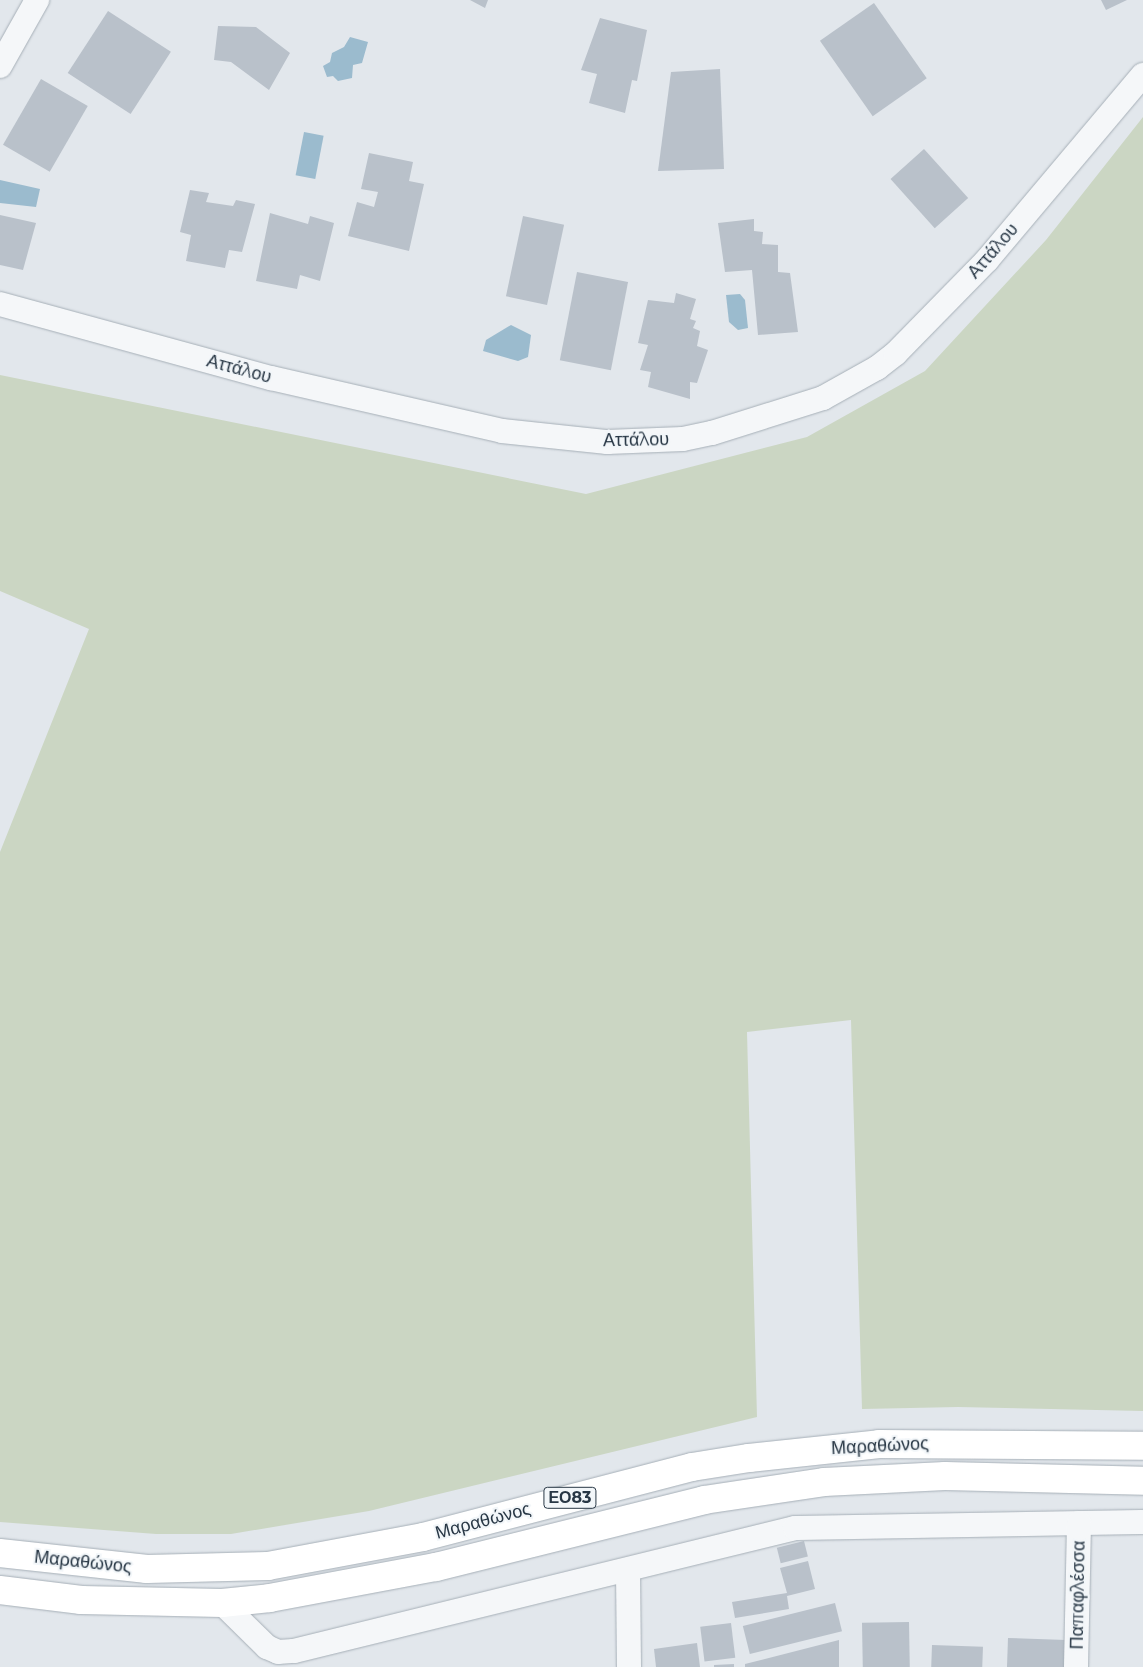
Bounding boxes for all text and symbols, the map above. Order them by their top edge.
street label: Αττάλου [963,219,1023,283]
street label: Αττάλου [204,350,274,388]
street label: Αττάλου [603,429,669,451]
street label: Μαραθώνος [831,1433,929,1459]
road number: ΕΟ83 [542,1485,598,1512]
street label: Μαραθώνος [433,1498,533,1544]
street label: Παπαφλέσσα [1066,1540,1090,1650]
street label: Μαραθώνος [33,1546,133,1578]

